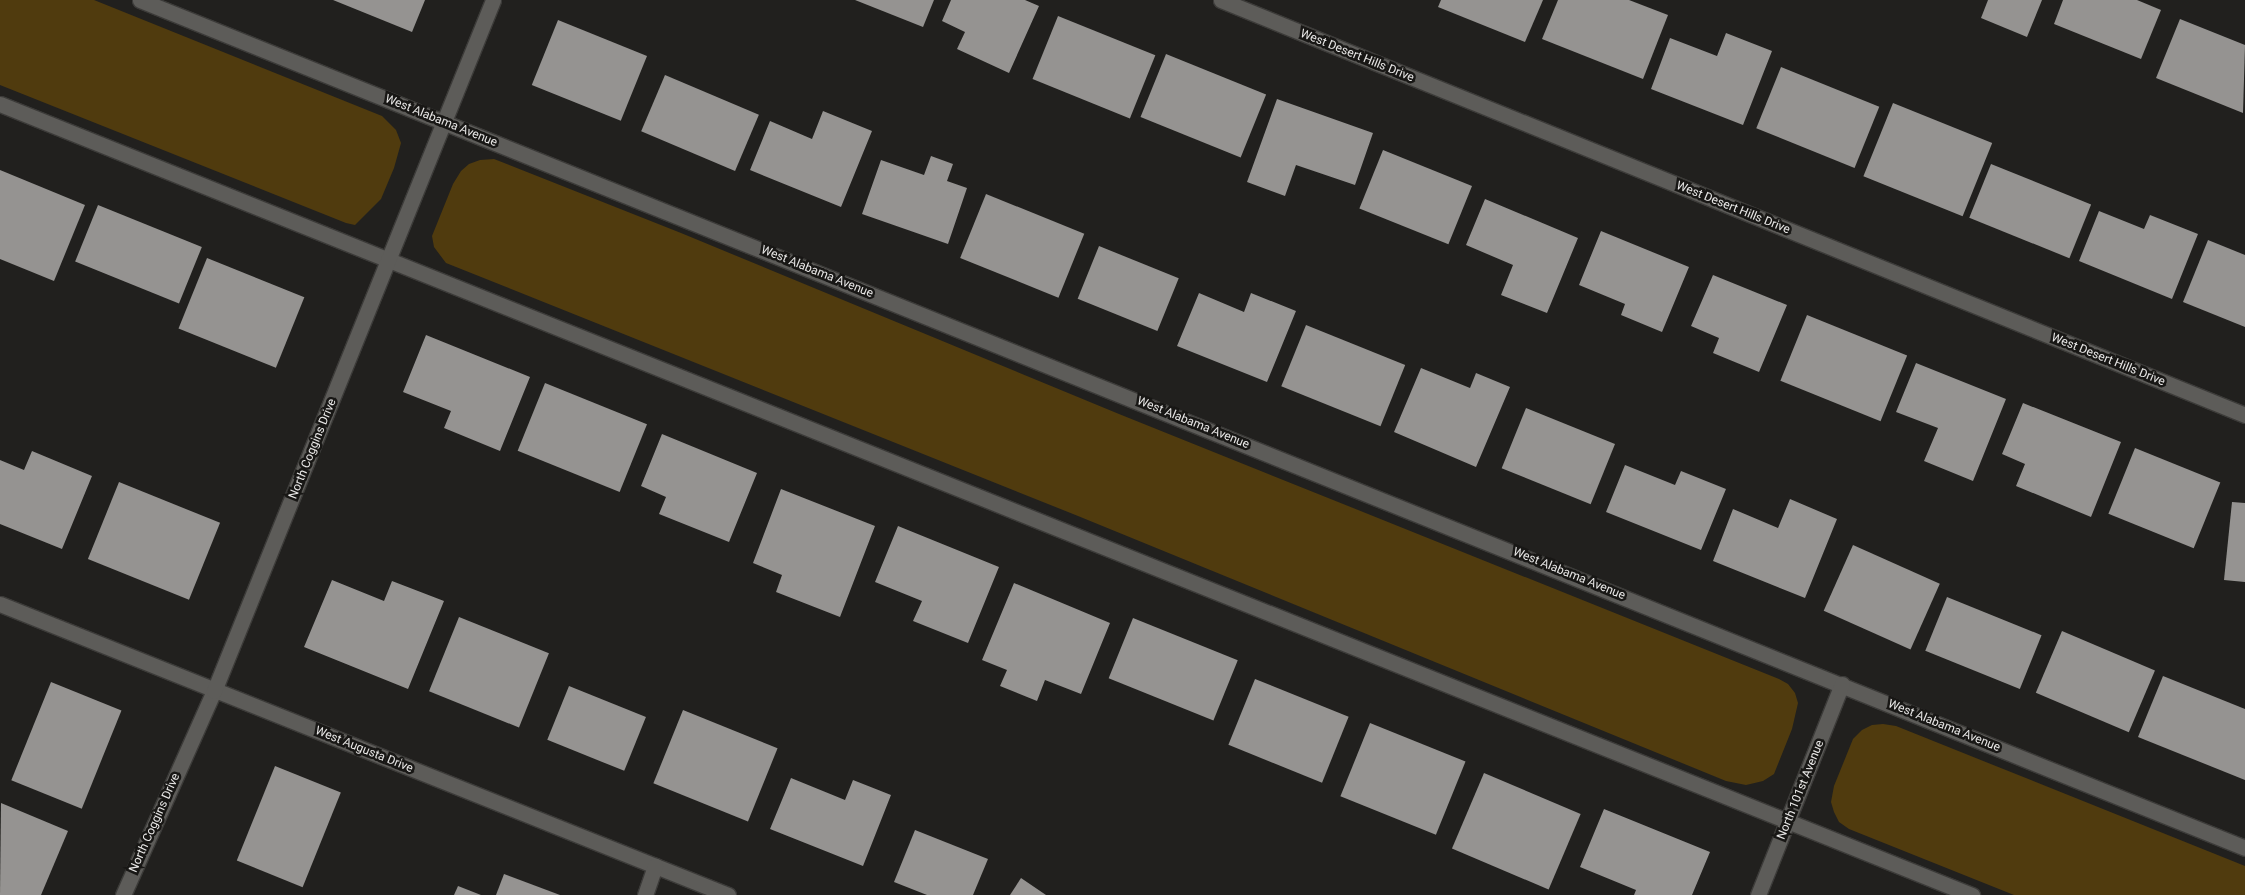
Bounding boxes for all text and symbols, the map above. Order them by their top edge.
street label: West Desert Hills Drive [1298,27,1416,85]
street label: West Alabama Avenue [383,92,499,150]
street label: West Desert Hills Drive [1674,179,1792,237]
street label: West Alabama Avenue [759,243,875,301]
street label: West Desert Hills Drive [2049,331,2167,389]
street label: West Alabama Avenue [1135,394,1251,452]
street label: North Coggins Drive [286,397,340,501]
street label: West Alabama Avenue [1511,545,1627,603]
street label: West Alabama Avenue [1886,697,2002,755]
street label: West Augusta Drive [313,724,415,776]
street label: North 101st Avenue [1774,738,1828,842]
street label: North Coggins Drive [127,771,183,875]

